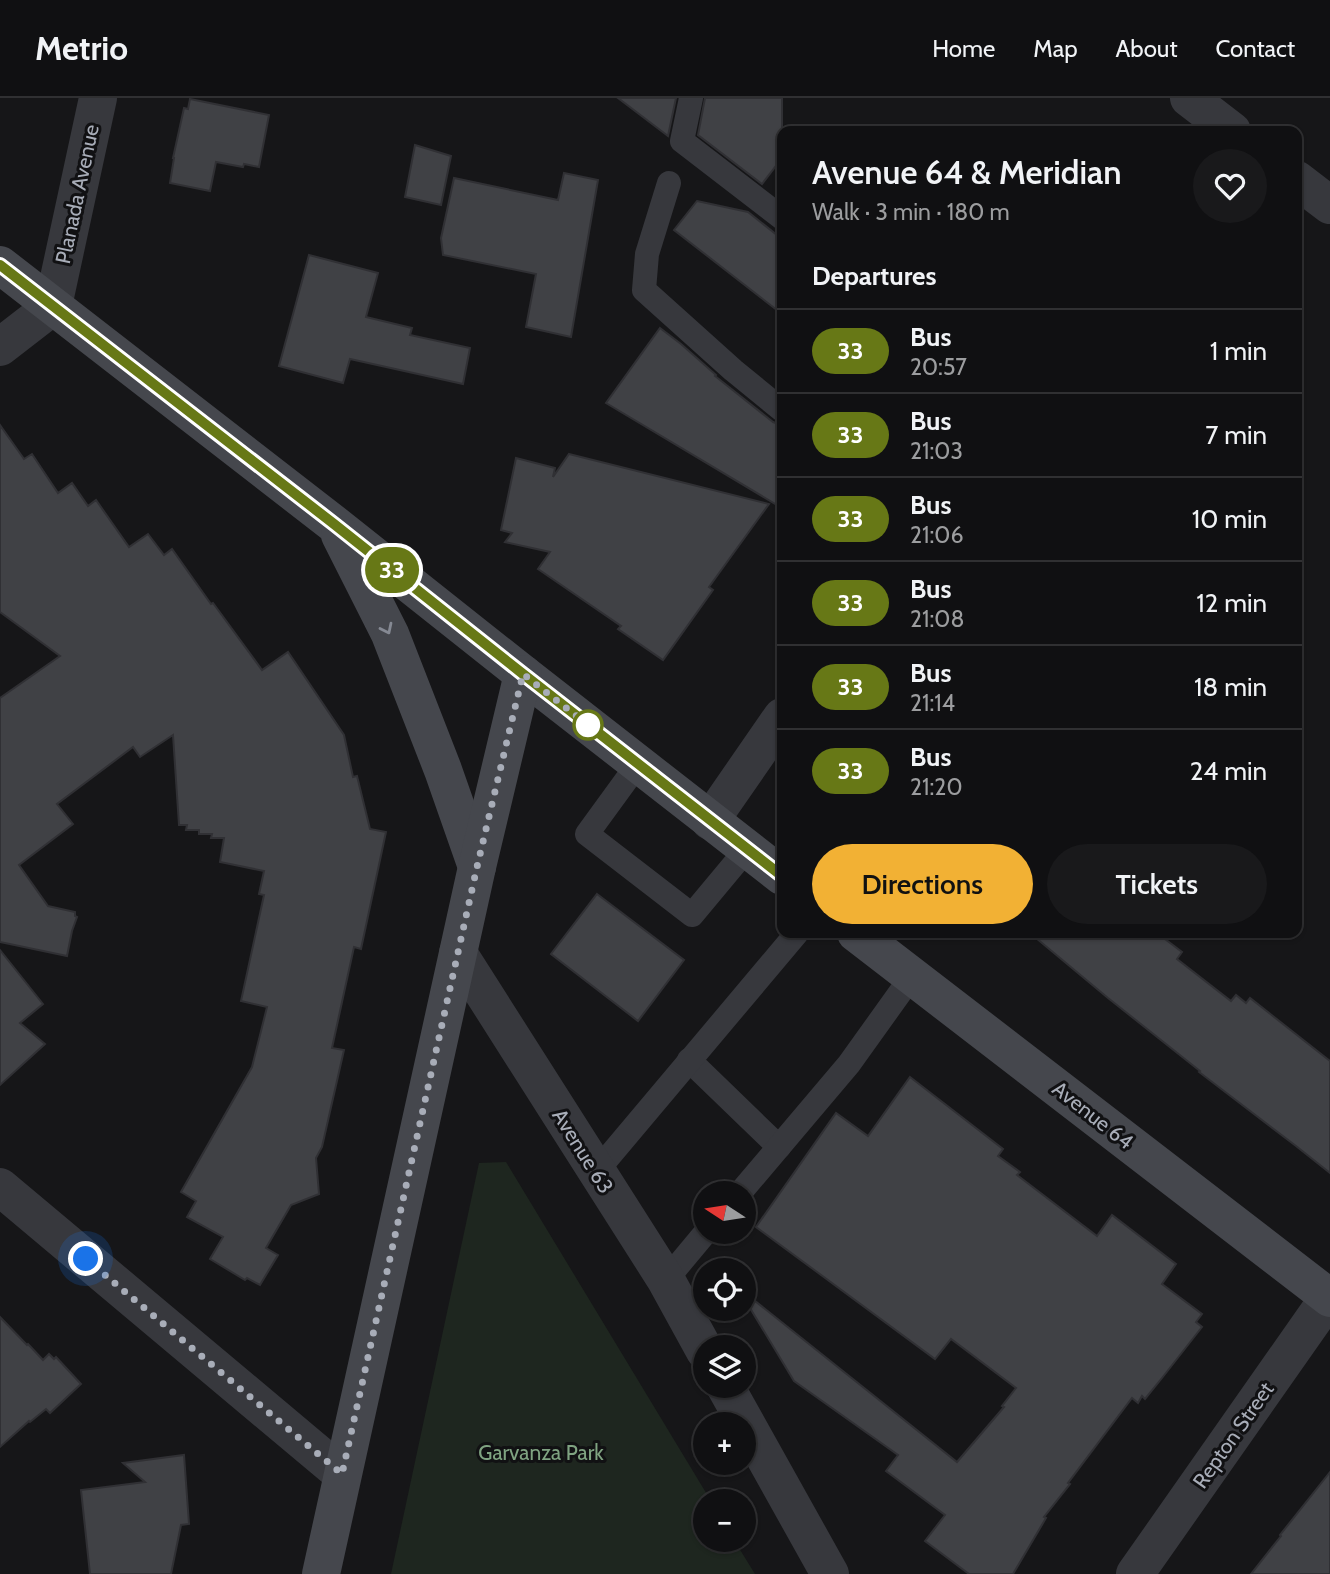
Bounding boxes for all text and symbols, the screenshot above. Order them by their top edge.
text: Metrio [35,28,128,68]
text: Home [932,34,995,63]
text: Map [1033,34,1078,63]
text: About [1116,34,1178,63]
text: Contact [1216,34,1295,63]
street label: Planada Avenue [50,122,104,266]
button: heart [1193,149,1267,223]
text: Avenue 64 & Meridian [812,152,1122,192]
text: Walk · 3 min · 180 m [812,198,1010,226]
text: Departures [812,260,936,292]
text: Bus [910,321,951,353]
text: 1 min [1210,335,1267,367]
text: 33 [838,336,863,365]
text: 20:57 [910,353,967,381]
text: Bus [910,405,951,437]
text: 7 min [1205,419,1267,451]
text: 33 [838,420,863,449]
text: 21:03 [910,437,963,465]
text: Bus [910,489,951,521]
text: 10 min [1192,503,1267,535]
text: 33 [838,504,863,533]
text: 21:06 [910,521,963,549]
line badge: 33 [360,547,424,593]
text: 33 [379,555,405,584]
text: Bus [910,573,951,605]
text: 12 min [1196,587,1267,619]
text: 33 [838,588,863,617]
text: 21:08 [910,605,964,633]
one-way arrow [379,621,393,634]
text: Bus [910,657,951,689]
text: 18 min [1194,671,1267,703]
text: 33 [838,672,863,701]
text: 21:14 [910,689,955,717]
unlabelled marker [573,710,603,740]
text: Bus [910,741,951,773]
text: 24 min [1190,755,1267,787]
text: 33 [838,756,863,785]
text: 21:20 [910,773,962,801]
button: Directions [812,844,1033,924]
button: Tickets [1047,844,1267,924]
street label: Avenue 64 [1048,1076,1138,1154]
street label: Avenue 63 [547,1104,619,1198]
north arrow [693,1181,756,1244]
map controls [693,1181,756,1552]
your location [68,1241,103,1276]
button: locate [693,1258,756,1321]
button: layers [693,1335,756,1398]
street label: Repton Street [1187,1377,1279,1493]
button: + [693,1412,756,1475]
park label: Garvanza Park [478,1440,604,1465]
button: − [693,1489,756,1552]

